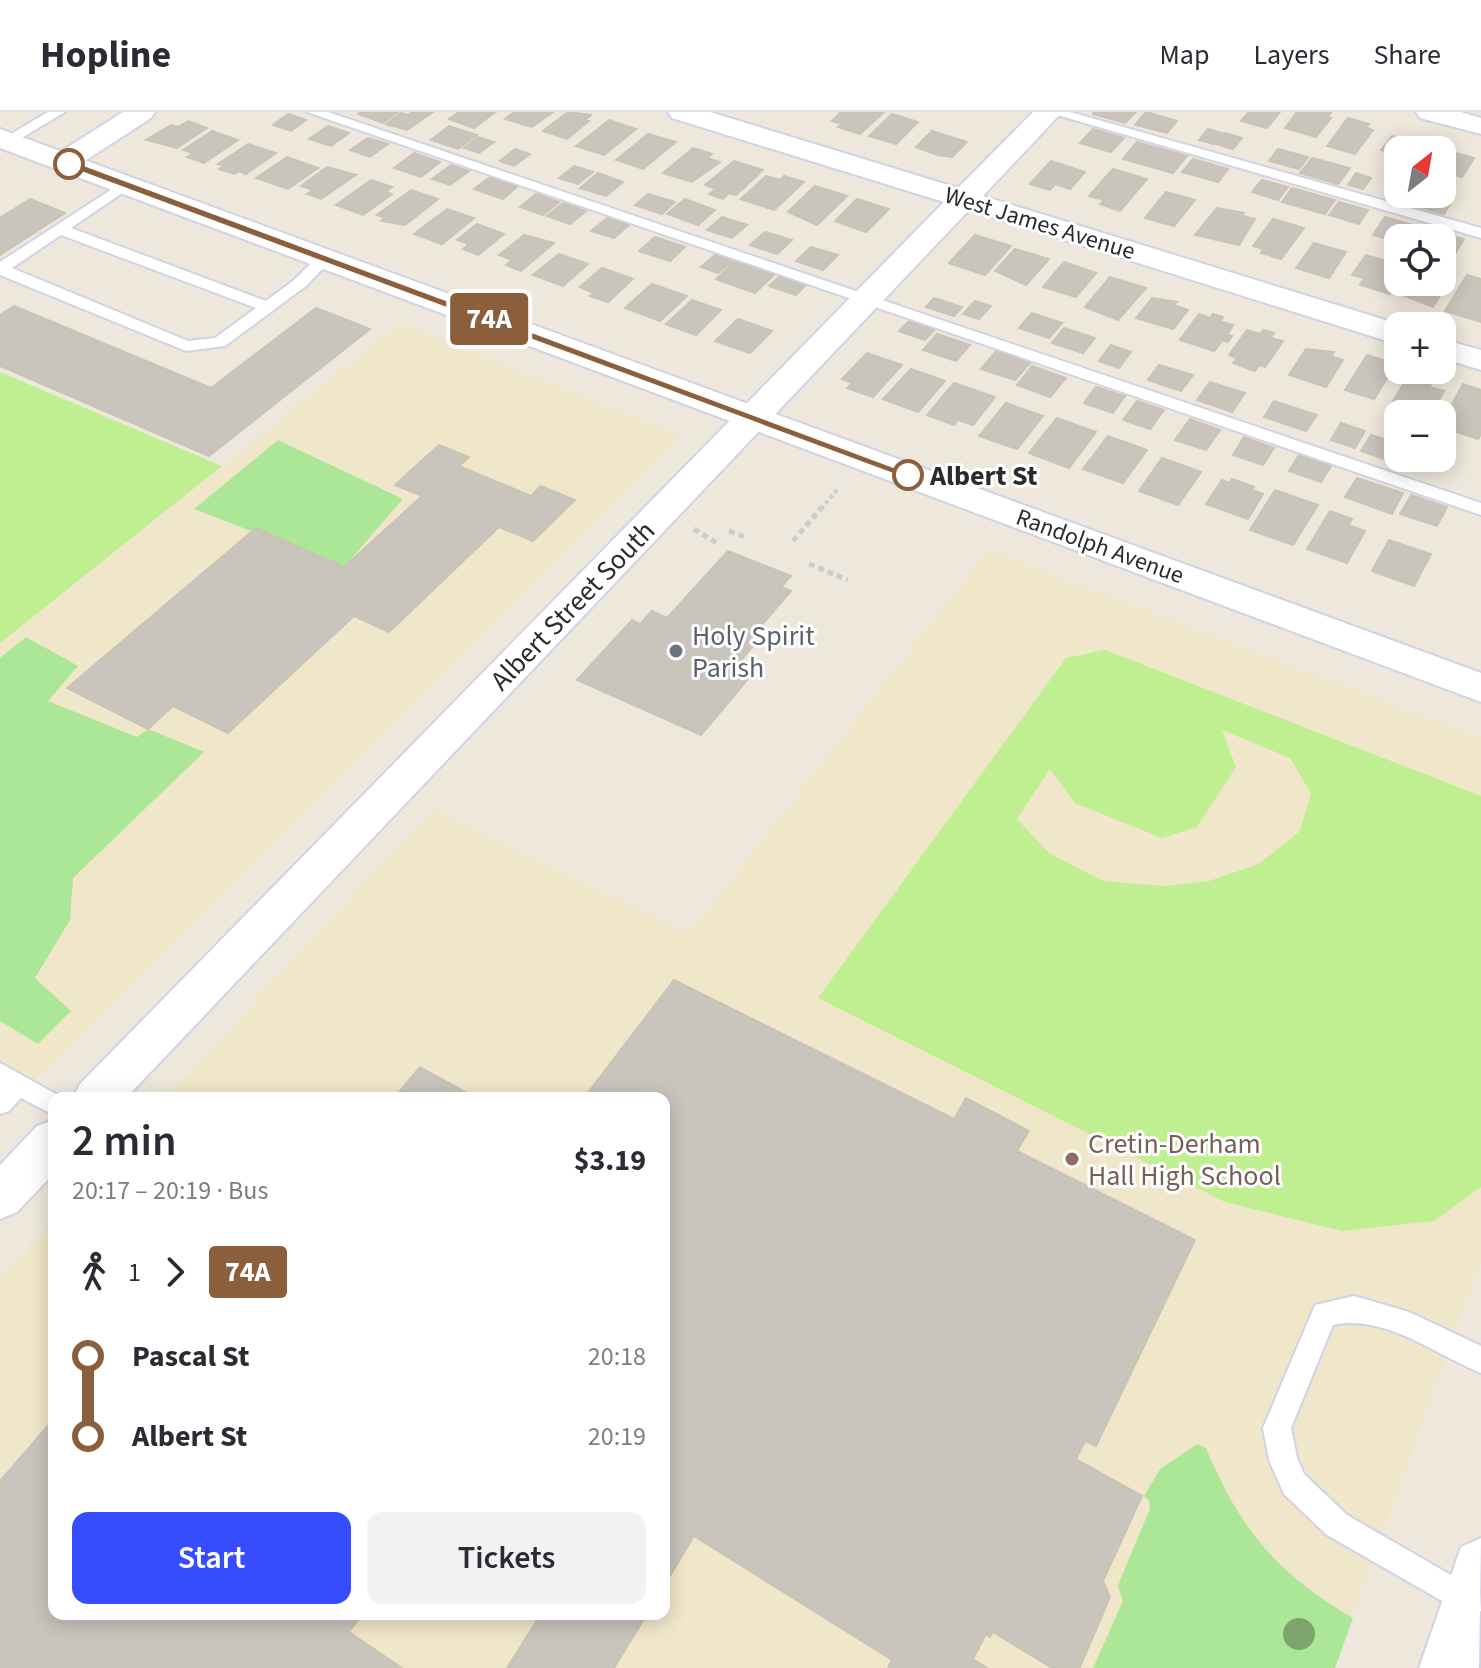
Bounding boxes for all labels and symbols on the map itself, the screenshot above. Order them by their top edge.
north arrow [1384,136,1456,208]
unlabelled marker [54,149,84,179]
street label: West James Avenue [940,178,1139,269]
line badge: 74A [443,293,535,345]
place label: Albert St [929,456,1038,496]
marker: Albert St [893,460,923,490]
street label: Randolph Avenue [1011,500,1189,593]
street label: Albert Street South [481,512,664,700]
place label: Holy Spirit Parish [692,616,815,688]
marker: Holy Spirit Parish [667,642,685,660]
place label: Cretin-Derham Hall High School [1088,1124,1281,1196]
marker: Cretin-Derham Hall High School [1063,1150,1081,1168]

